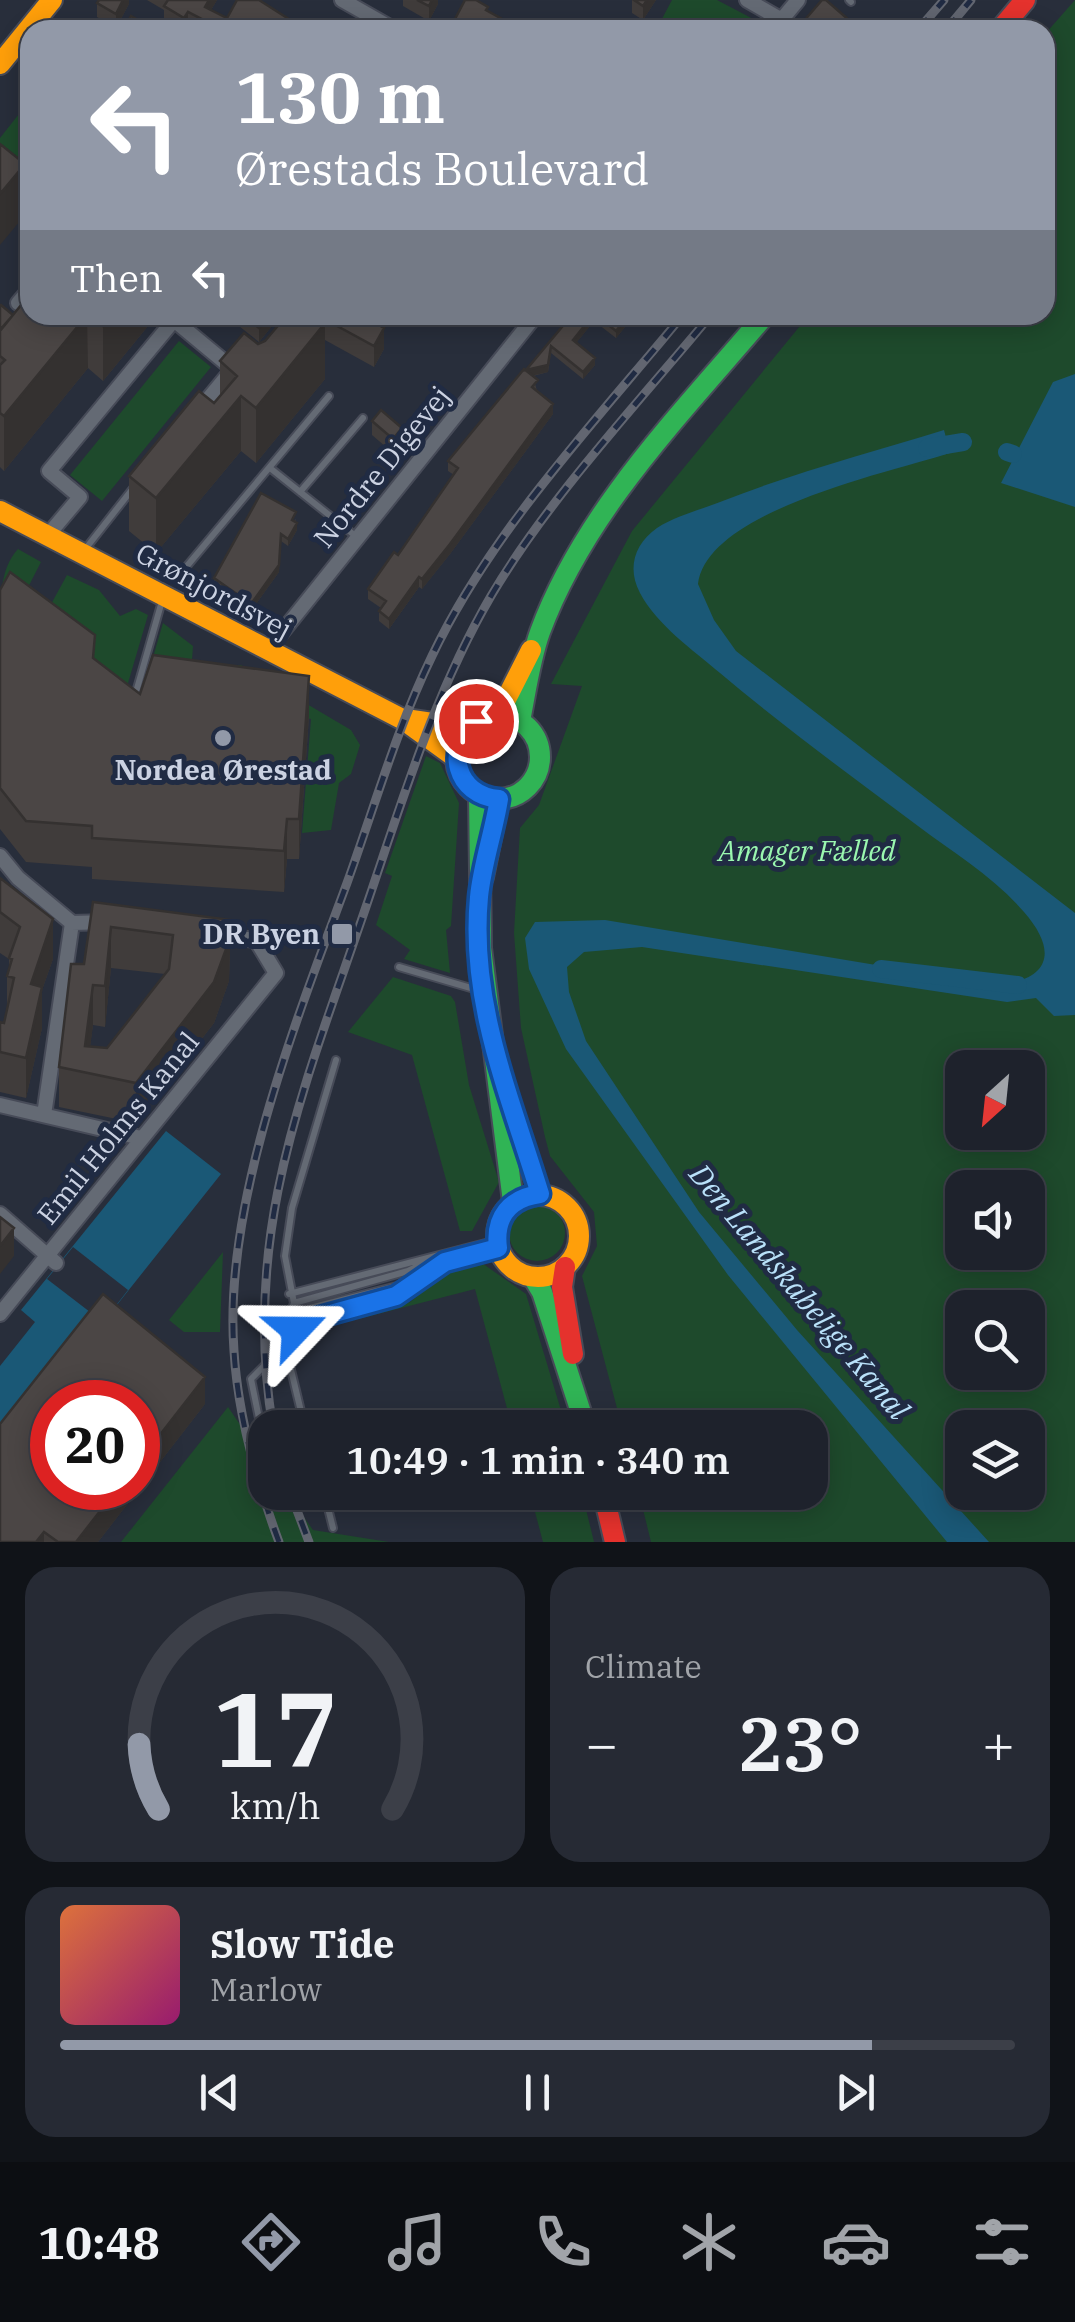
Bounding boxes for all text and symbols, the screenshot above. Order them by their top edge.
text: 130 m [235,51,445,142]
icon: left [70,60,200,190]
text: Ørestads Boulevard [235,139,649,197]
icon: left [183,250,238,305]
text: Then [70,253,163,302]
street label: Nordre Digevej [305,378,458,555]
street label: Grønjordsvej [130,534,299,647]
pin [434,679,519,764]
icon: arrive [449,694,504,749]
marker: Nordea Ørestad [212,727,234,749]
place label: Nordea Ørestad [114,751,332,788]
park label: Amager Fælled [716,832,897,869]
place label: DR Byen [203,915,320,952]
marker: DR Byen [329,921,355,947]
street label: Emil Holms Kanal [28,1024,207,1232]
north arrow [945,1050,1045,1150]
map controls [945,1050,1045,1510]
water label: Den Landskabelige Kanal [681,1154,919,1428]
button: sound [945,1170,1045,1270]
position arrow [244,1278,348,1382]
button: search [945,1290,1045,1390]
speed limit sign: 20 [30,1380,160,1510]
button: layers [945,1410,1045,1510]
text: 10:49 · 1 min · 340 m [346,1435,730,1484]
text: Climate [585,1645,702,1687]
text: 17 [213,1660,337,1796]
text: 23° [737,1694,863,1792]
text: − [585,1708,618,1779]
text: + [982,1708,1015,1779]
text: km/h [230,1782,320,1829]
text: Slow Tide [210,1919,395,1968]
text: Marlow [210,1968,322,2010]
icon: previous [192,2065,247,2120]
icon: pause [510,2065,565,2120]
icon: next [828,2065,883,2120]
icon: directions [236,2207,306,2277]
icon: music [382,2207,452,2277]
icon: phone [528,2207,598,2277]
icon: climate [674,2207,744,2277]
icon: car [821,2207,891,2277]
icon: filters [967,2207,1037,2277]
text: 10:48 [38,2213,160,2271]

